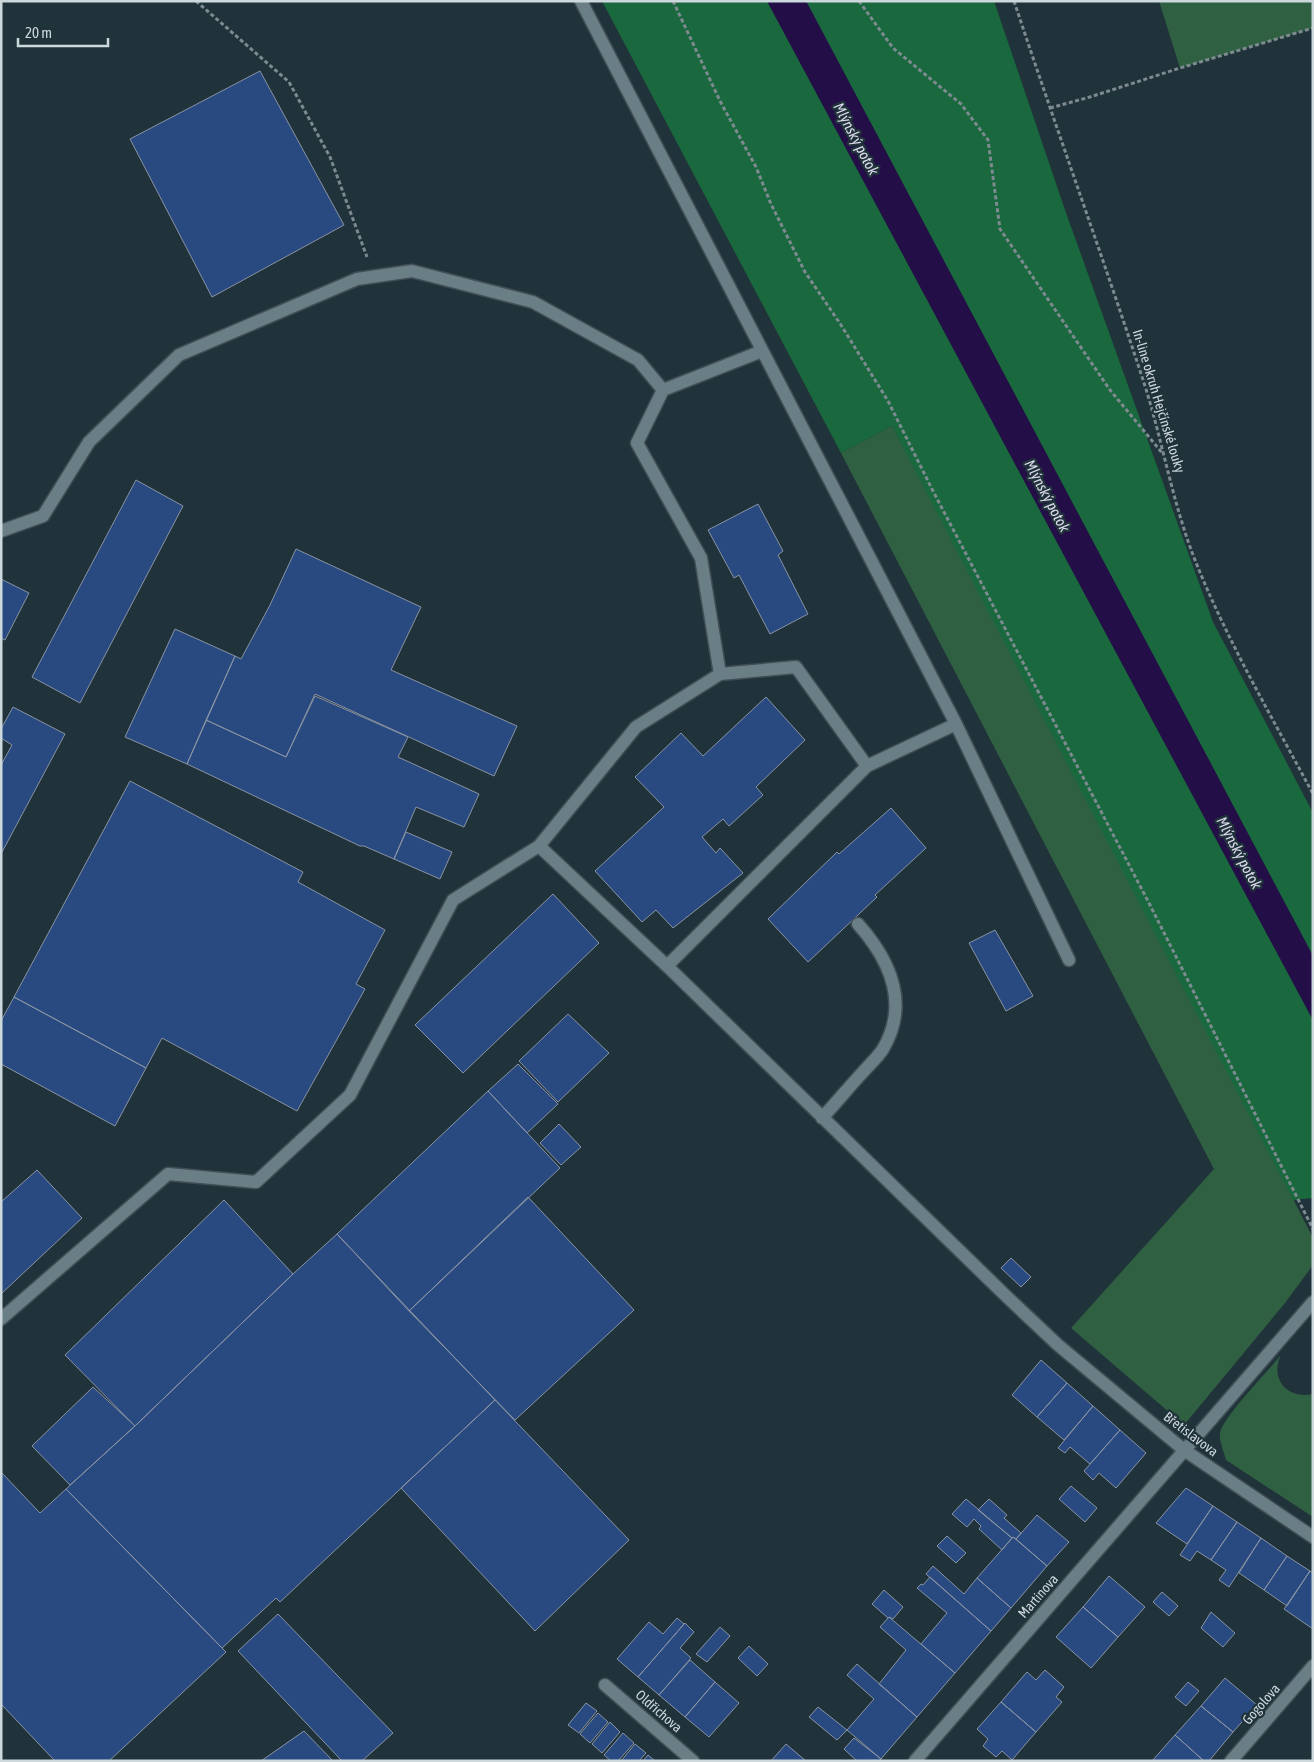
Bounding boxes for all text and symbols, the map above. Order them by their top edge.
scale bar [18,15,108,47]
text: 20 m [25,24,52,41]
water label: Mlýnský potok [830,100,883,178]
street label: In-line okruh Hejčínské louky [1130,327,1189,475]
water label: Mlýnský potok [1021,457,1074,535]
water label: Mlýnský potok [1213,814,1266,892]
street label: Břetislavova [1161,1408,1221,1460]
street label: Martinova [1015,1571,1061,1621]
street label: Gogolova [1239,1680,1283,1728]
street label: Oldřichova [633,1687,685,1735]

